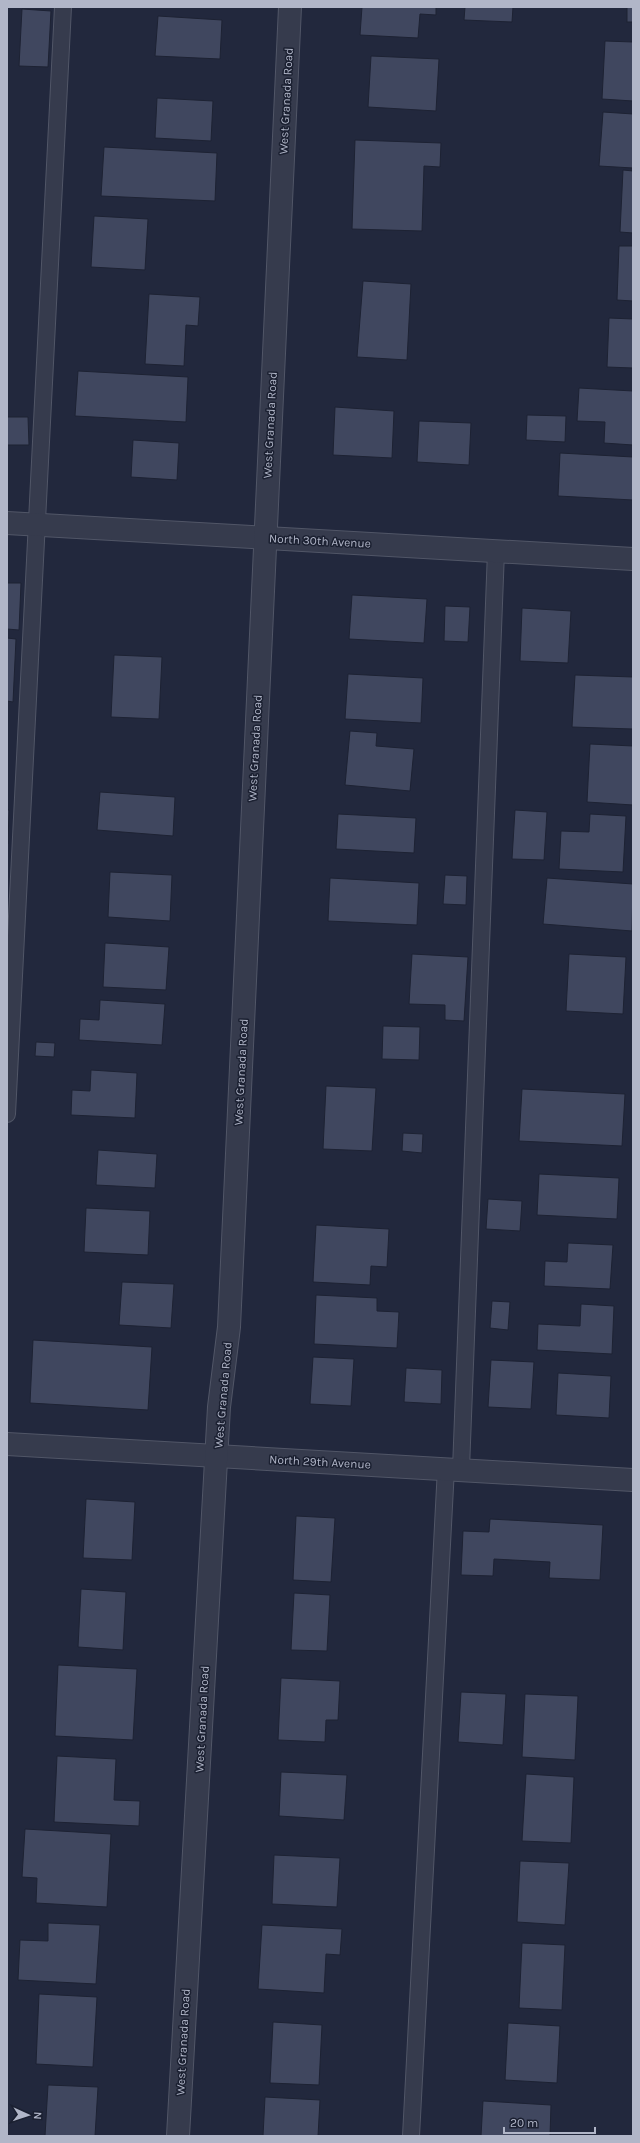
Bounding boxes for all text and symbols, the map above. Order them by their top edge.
street label: West Granada Road [276,47,296,155]
street label: West Granada Road [260,371,280,479]
street label: North 30th Avenue [269,531,371,551]
street label: West Granada Road [245,694,265,802]
street label: West Granada Road [231,1018,251,1126]
street label: West Granada Road [211,1341,235,1449]
street label: North 29th Avenue [269,1452,371,1472]
street label: West Granada Road [192,1665,212,1773]
street label: West Granada Road [173,1988,193,2096]
north arrow [8,2095,48,2135]
scale bar [504,2109,595,2135]
text: N [31,2111,44,2120]
text: 20 m [510,2116,538,2130]

